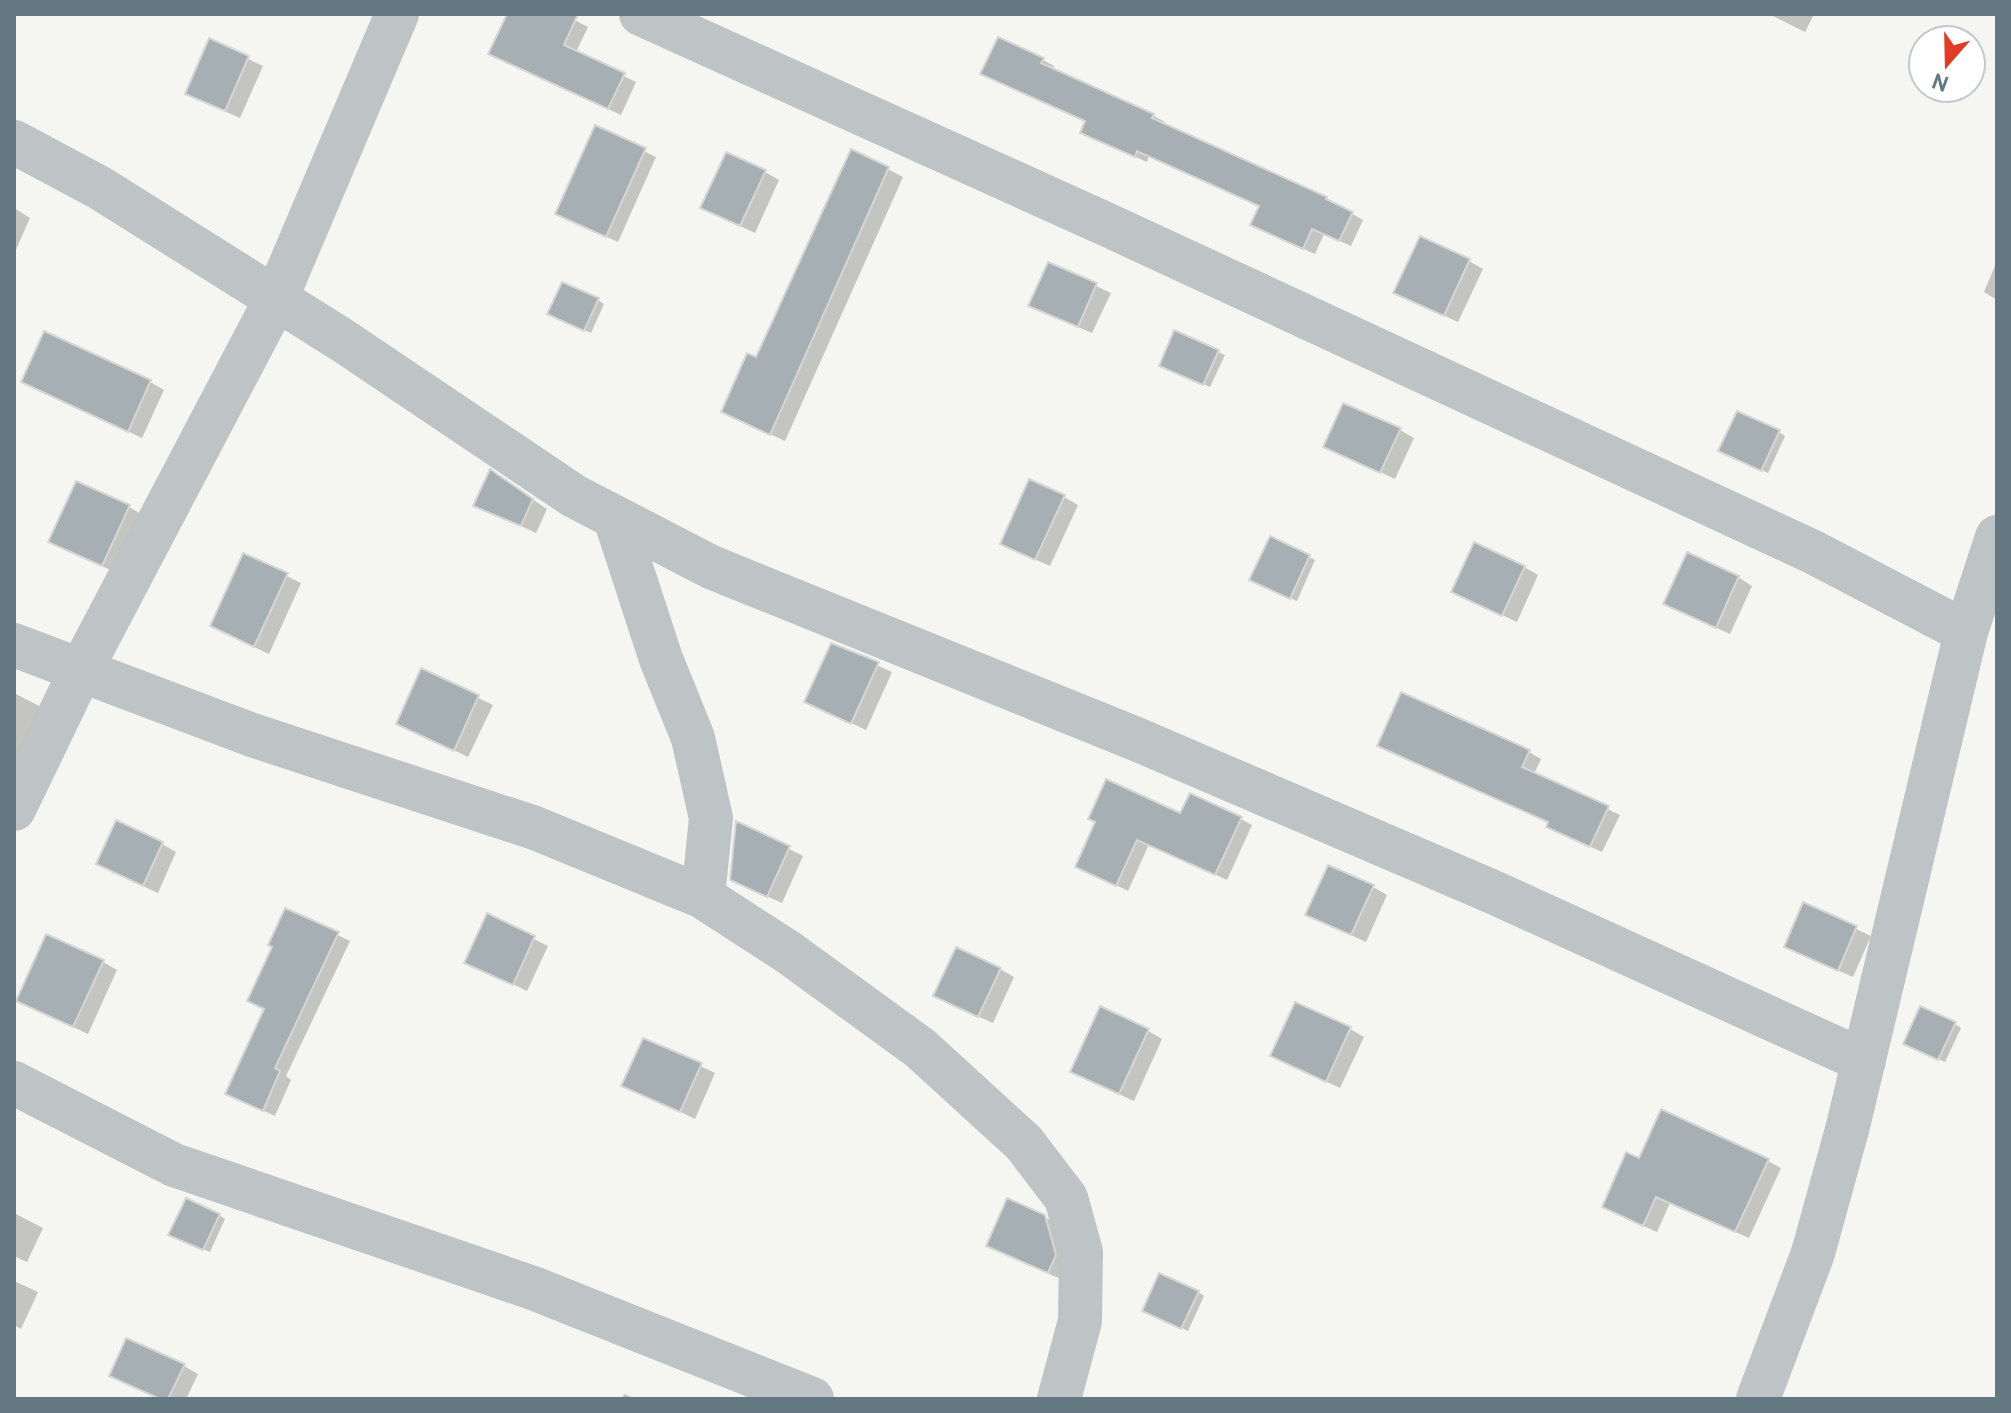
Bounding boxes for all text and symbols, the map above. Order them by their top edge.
north arrow [1907,24,1987,104]
text: N [1929,65,1953,96]

